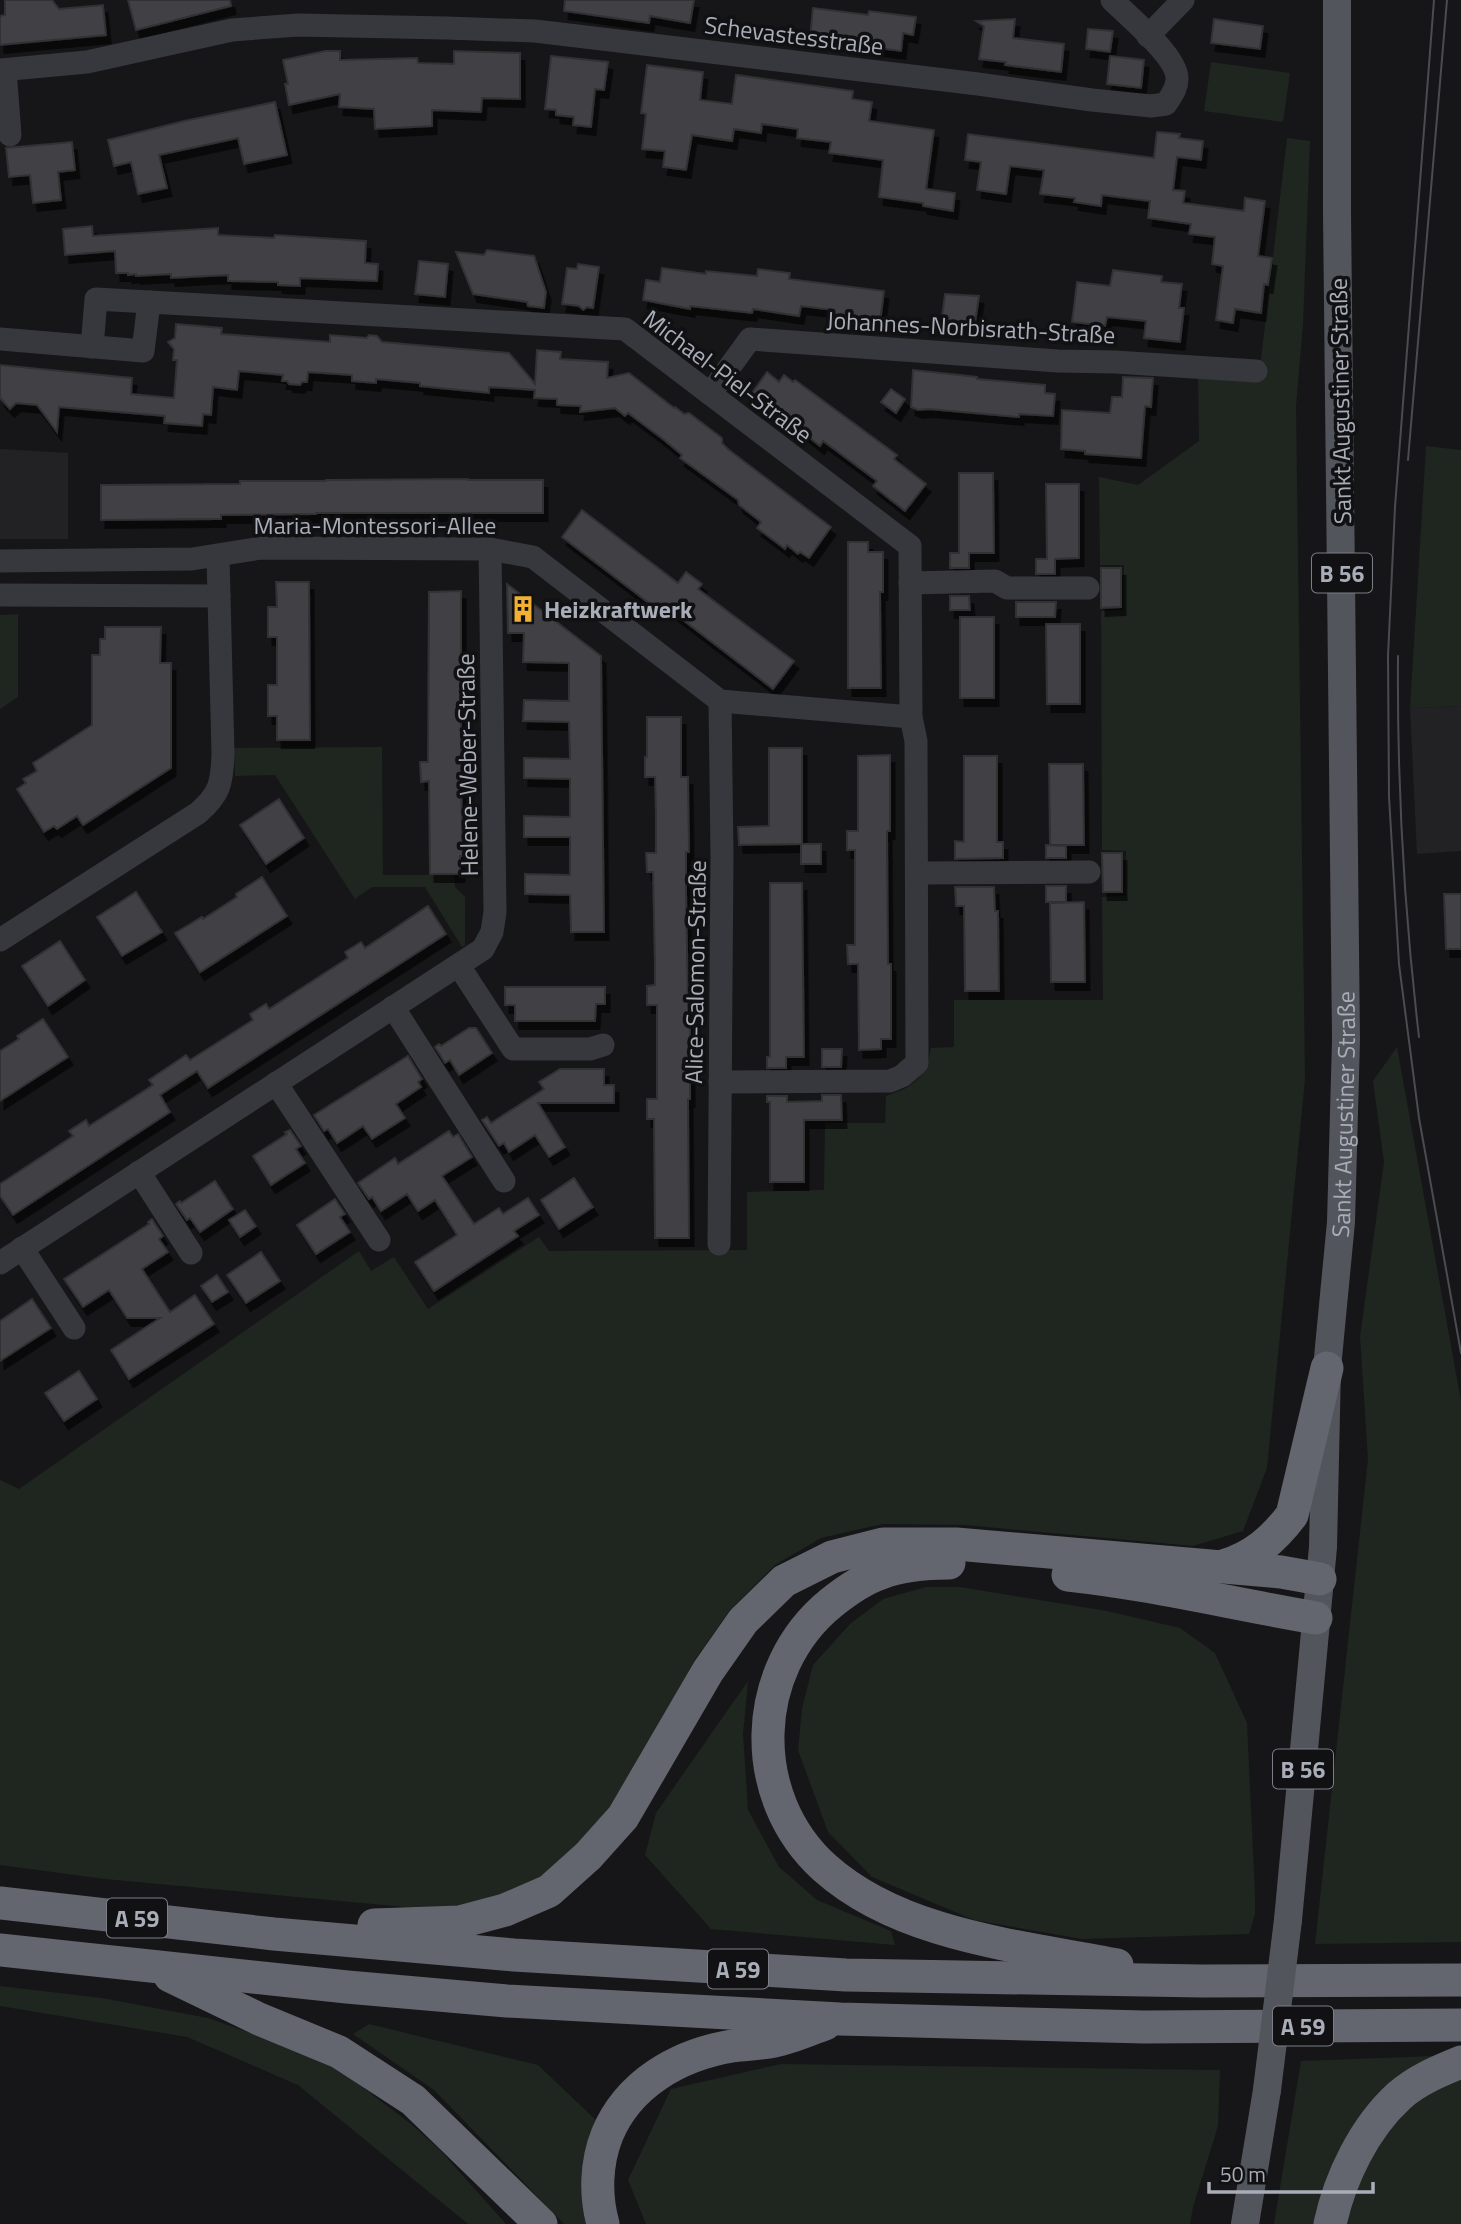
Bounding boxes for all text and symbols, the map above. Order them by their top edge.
street label: Schevastesstraße [702,6,886,64]
street label: Sankt Augustiner Straße [1320,278,1360,524]
street label: Michael-Piel-Straße [636,300,820,452]
street label: Johannes-Norbisrath-Straße [826,301,1116,353]
street label: Maria-Montessori-Allee [254,507,496,543]
road number: B 56 [1312,554,1372,593]
place label: Heizkraftwerk [544,591,693,627]
building icon: Heizkraftwerk [508,594,538,624]
street label: Helene-Weber-Straße [447,653,487,877]
street label: Alice-Salomon-Straße [675,860,715,1084]
street label: Sankt Augustiner Straße [1322,991,1364,1239]
road number: B 56 [1273,1750,1333,1788]
road number: A 59 [107,1898,167,1938]
road number: A 59 [708,1950,768,1988]
road number: A 59 [1273,2007,1333,2046]
scale bar [1209,2150,1374,2194]
text: 50 m [1220,2158,1266,2190]

